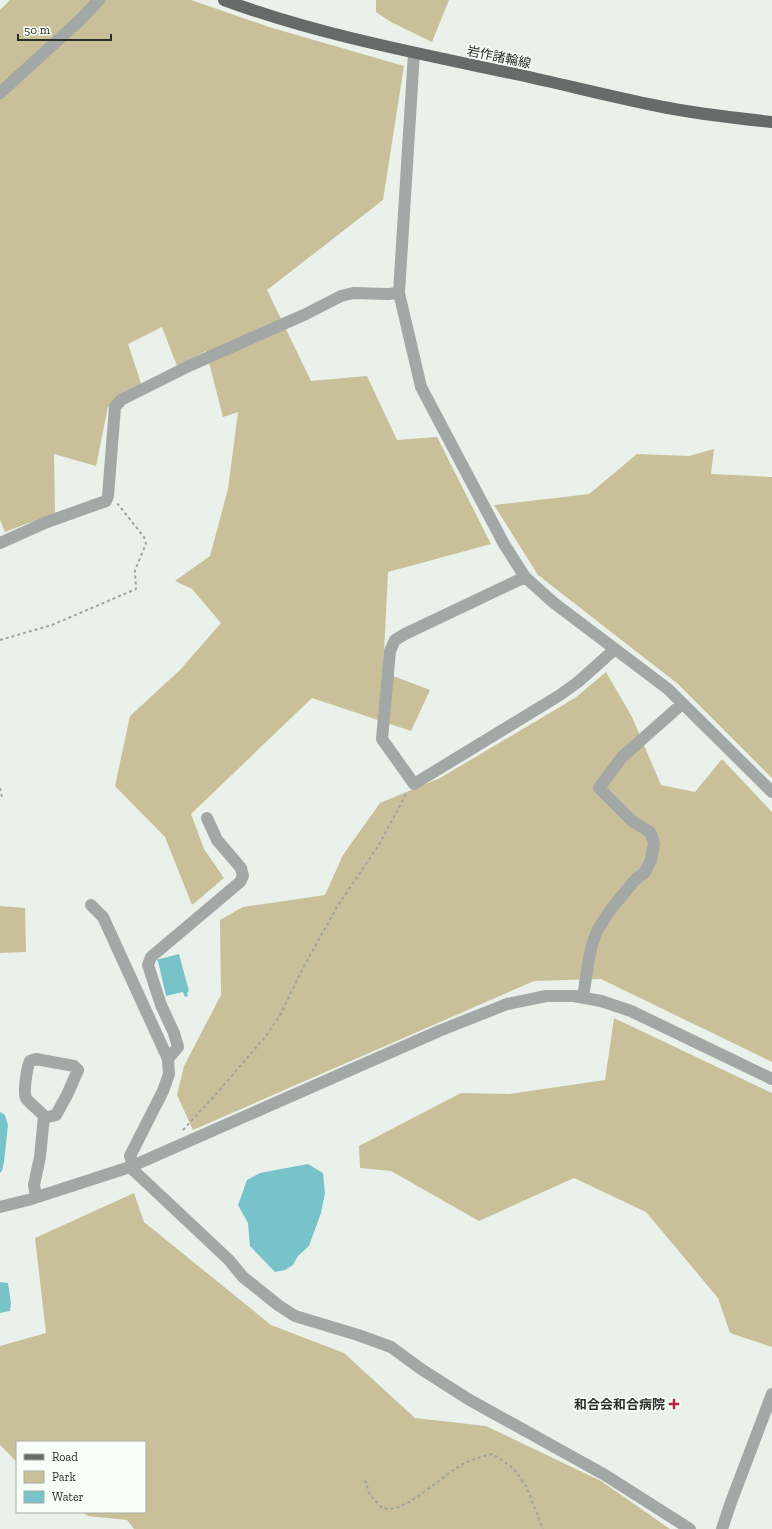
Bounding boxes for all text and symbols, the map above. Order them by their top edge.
scale bar [18,16,111,42]
text: 50 m [24,23,51,37]
street label: 岩作諸輪線 [466,43,532,71]
place label: 和合会和合病院 [574,1397,665,1412]
marker: 和合会和合病院 [668,1398,680,1410]
legend [16,1441,146,1513]
text: Road [52,1450,78,1464]
text: Park [52,1470,77,1484]
text: Water [52,1490,84,1504]

